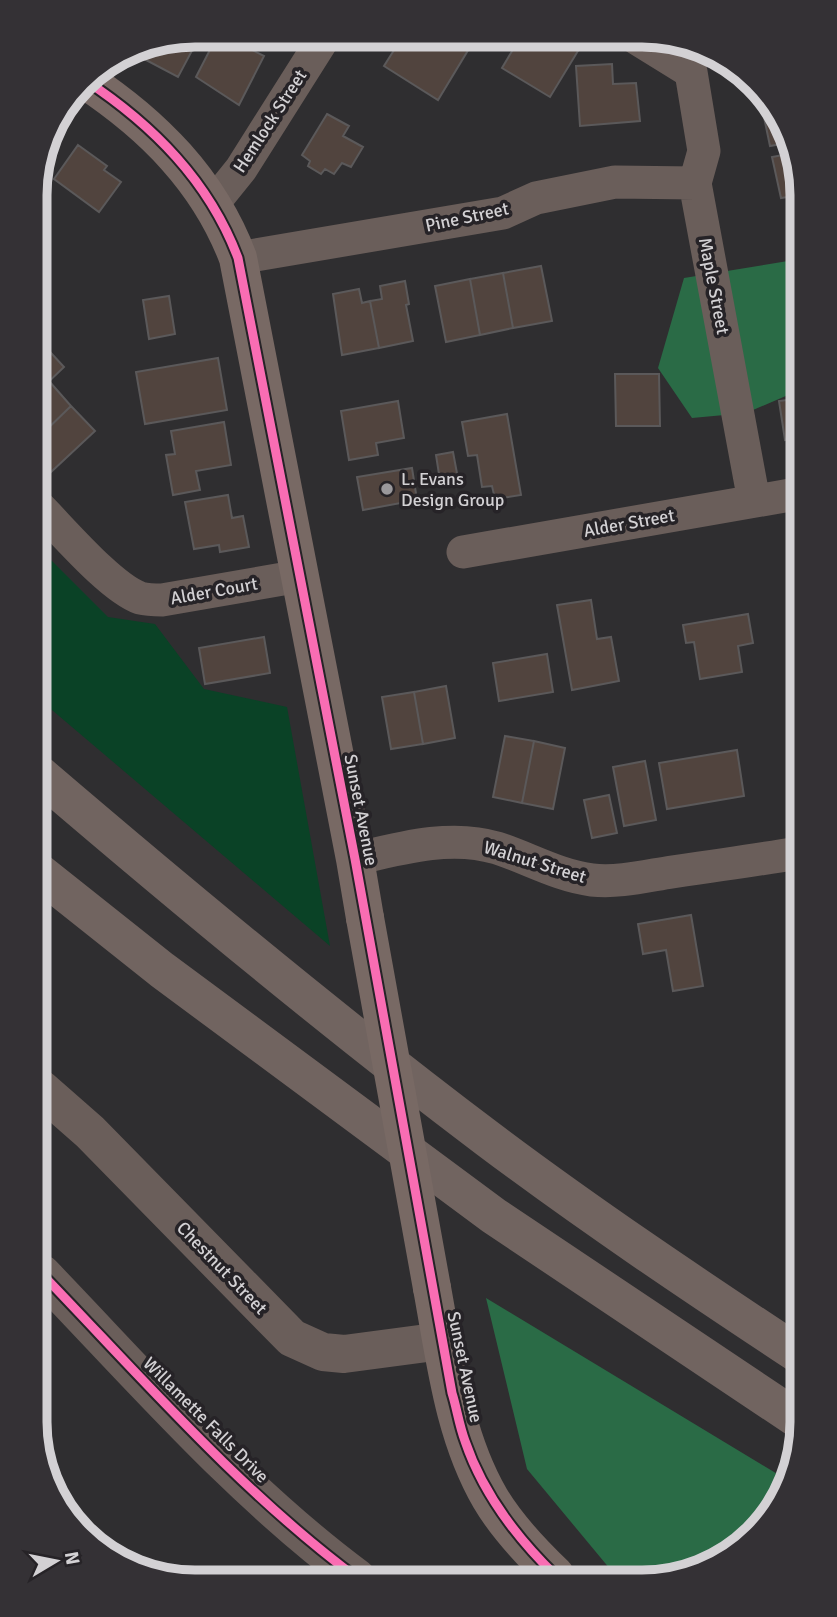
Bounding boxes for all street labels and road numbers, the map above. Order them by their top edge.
street label: Hemlock Street [229,65,311,177]
street label: Pine Street [423,197,511,237]
street label: Maple Street [694,236,734,336]
street label: Alder Street [582,504,676,542]
street label: Alder Court [169,572,259,610]
street label: Sunset Avenue [339,752,383,868]
street label: Walnut Street [481,836,589,888]
street label: Chestnut Street [172,1217,272,1319]
street label: Sunset Avenue [442,1309,488,1425]
street label: Willamette Falls Drive [139,1353,273,1487]

